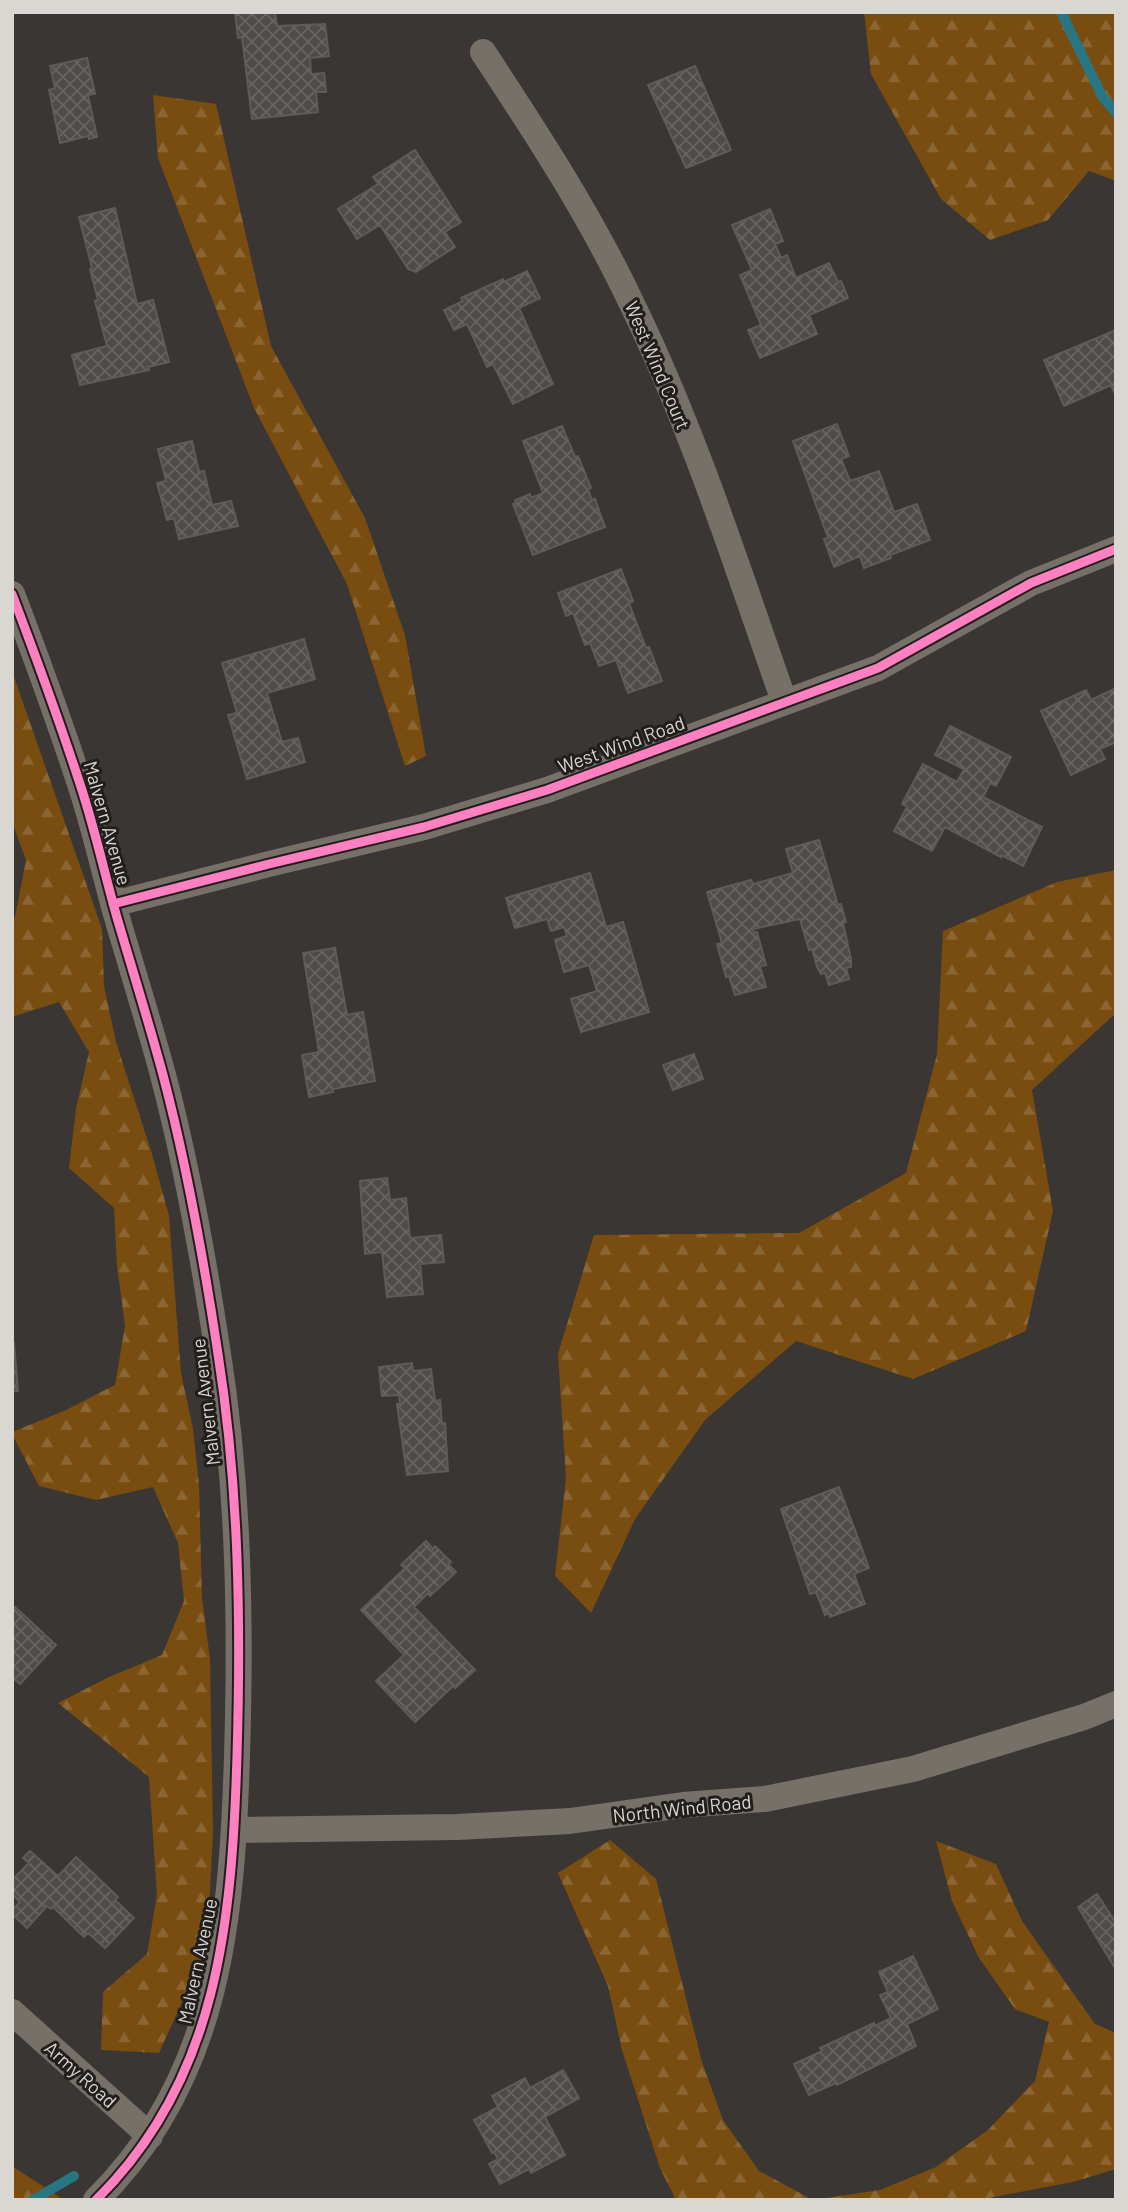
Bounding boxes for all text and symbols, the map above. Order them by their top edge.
street label: West Wind Court [621,297,695,433]
street label: West Wind Road [554,710,688,778]
street label: Malvern Avenue [79,758,137,888]
street label: Malvern Avenue [186,1337,224,1467]
street label: North Wind Road [612,1789,752,1827]
street label: Malvern Avenue [172,1896,222,2026]
street label: Army Road [40,2036,122,2112]

